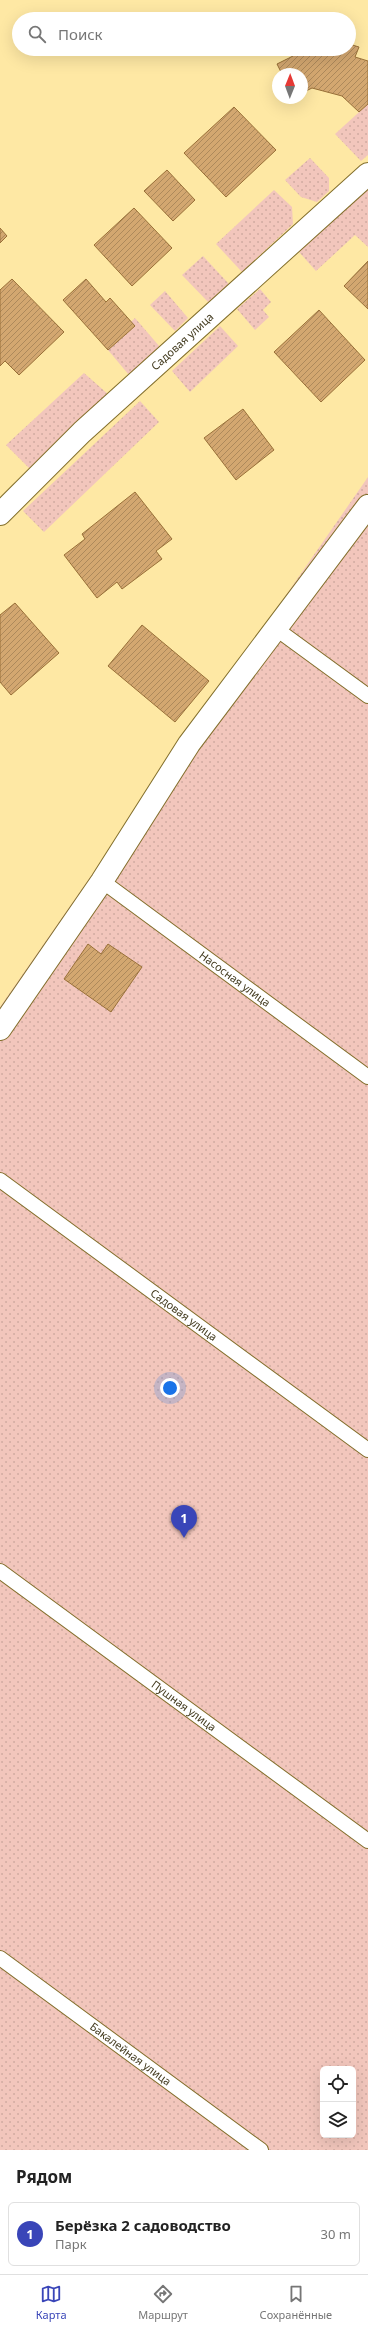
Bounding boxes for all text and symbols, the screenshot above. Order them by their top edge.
search box [12,12,356,56]
icon: search [26,23,48,45]
text: Поиск [58,24,103,44]
north arrow [272,68,308,104]
street label: Садовая улица [147,309,216,373]
street label: Насосная улица [196,947,274,1010]
street label: Садовая улица [148,1285,220,1344]
your location [160,1378,180,1398]
pin: 1 [171,1505,197,1538]
street label: Пушная улица [149,1677,220,1734]
street label: Бакалейная улица [87,2019,174,2088]
map controls [320,2066,356,2138]
button: locate [320,2066,356,2102]
button: layers [320,2102,356,2138]
text: Рядом [16,2165,72,2188]
text: Берёзка 2 садоводство [55,2215,231,2235]
text: 1 [26,2225,34,2243]
text: 30 m [321,2225,351,2243]
text: Парк [55,2235,87,2253]
tab: Карта [36,2283,67,2322]
tab: Маршрут [138,2283,188,2322]
tab: Сохранённые [260,2283,332,2322]

